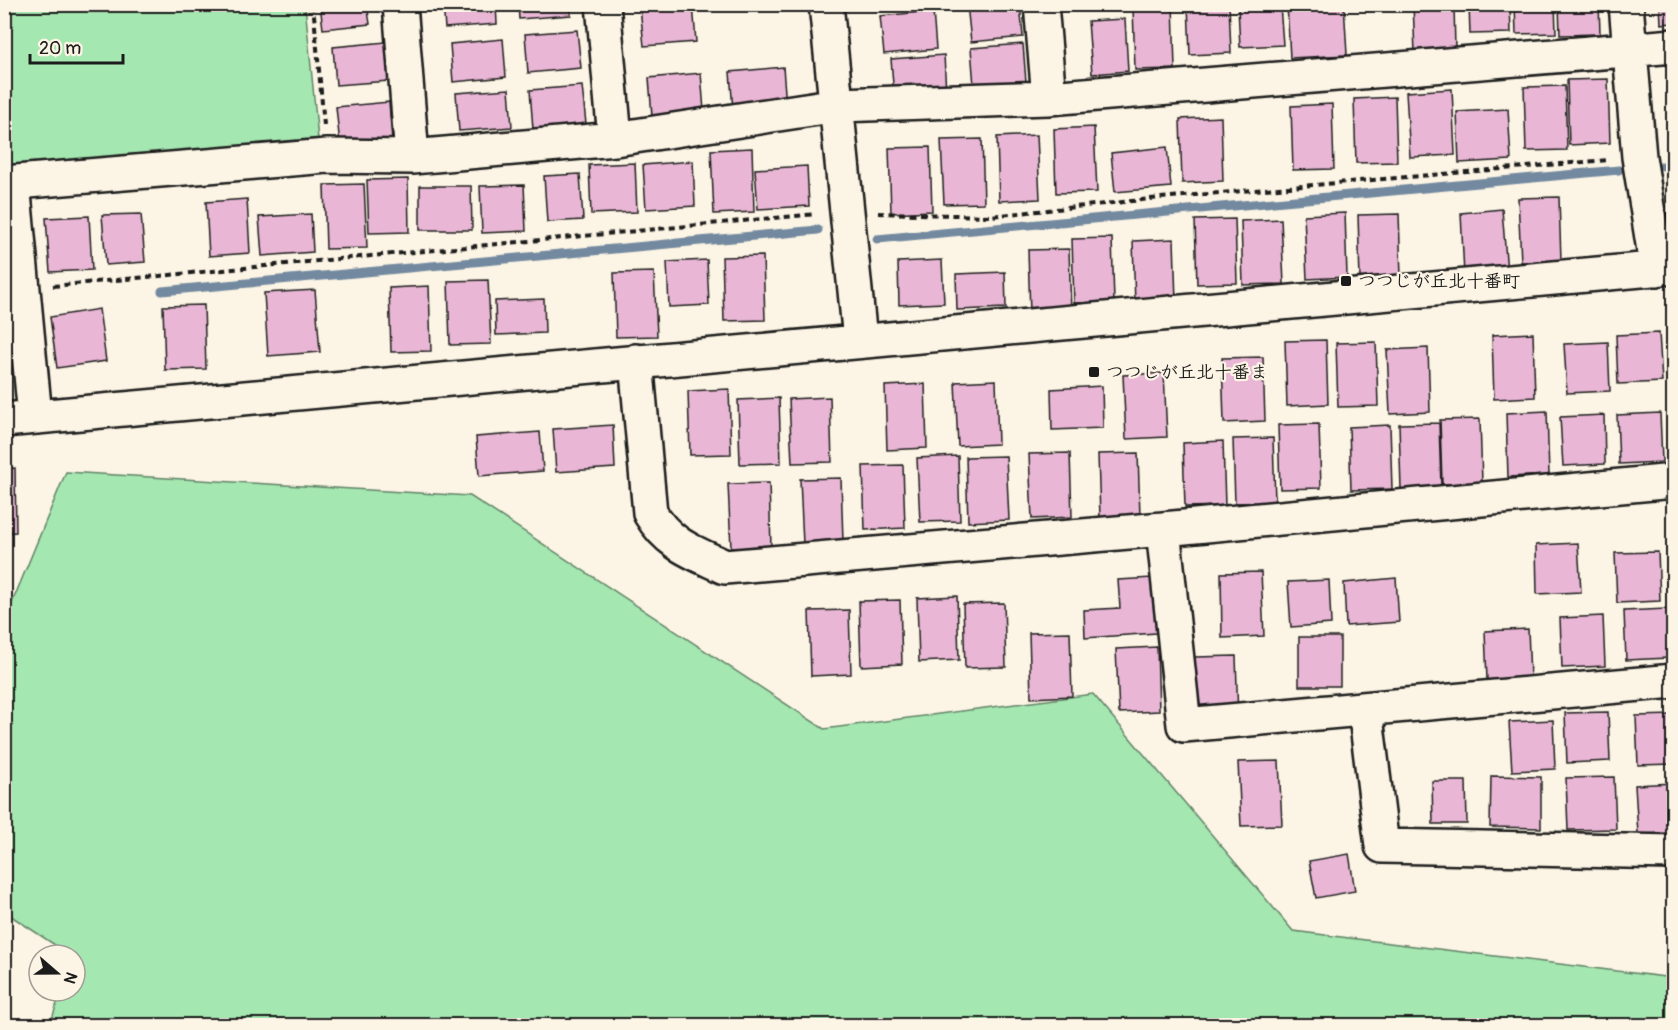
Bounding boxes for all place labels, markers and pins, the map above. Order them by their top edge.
place label: つつじが丘北十番町 [1358,270,1520,293]
marker: つつじが丘北十番町 [1339,274,1353,288]
place label: つつじが丘北十番ま [1106,361,1268,384]
marker: つつじが丘北十番ま [1087,365,1101,379]

